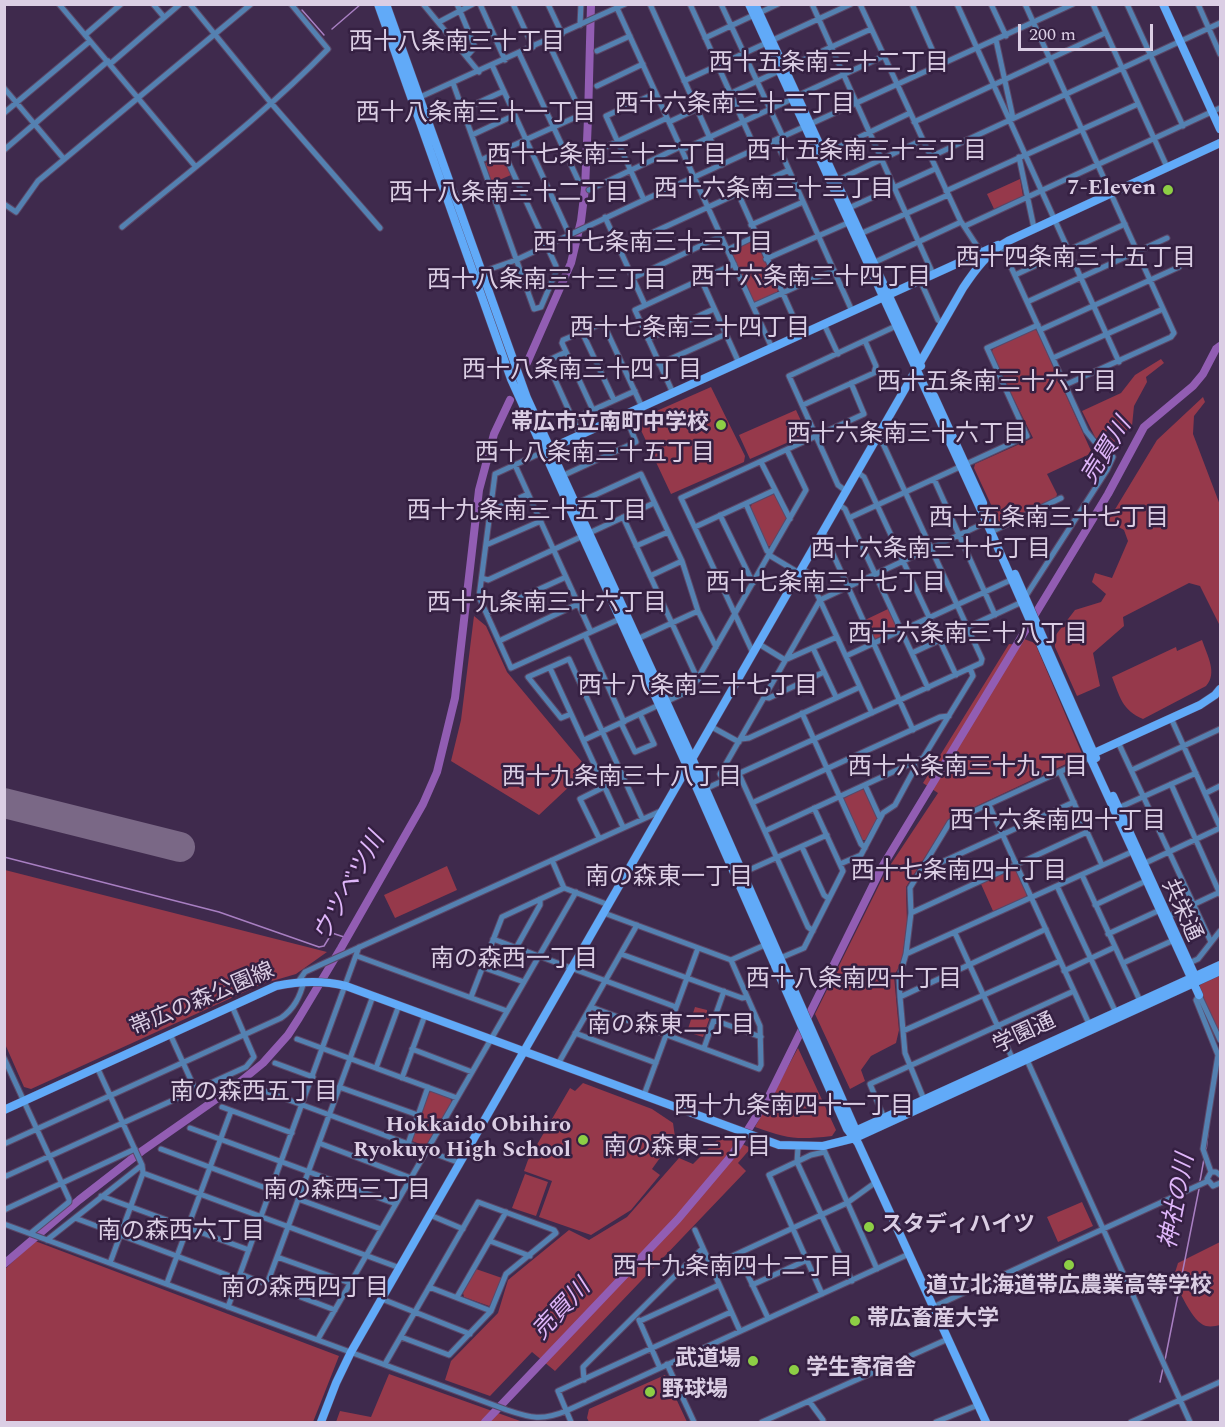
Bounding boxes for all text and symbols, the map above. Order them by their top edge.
scale bar [1021,12,1156,50]
text: 200 m [1029,21,1076,48]
district label: 西十八条南三十丁目 [349,30,565,58]
district label: 西十五条南三十二丁目 [709,51,949,79]
district label: 西十六条南三十二丁目 [615,92,855,120]
district label: 西十八条南三十一丁目 [356,101,596,129]
district label: 西十五条南三十三丁目 [747,139,987,167]
district label: 西十七条南三十二丁目 [487,143,727,171]
district label: 西十六条南三十三丁目 [654,177,894,205]
place label: 7-Eleven [1067,177,1156,203]
district label: 西十八条南三十二丁目 [389,181,629,209]
marker: 7-Eleven [1161,183,1175,197]
district label: 西十七条南三十三丁目 [533,231,773,259]
district label: 西十四条南三十五丁目 [956,246,1196,274]
district label: 西十六条南三十四丁目 [691,265,931,293]
district label: 西十八条南三十三丁目 [427,268,667,296]
district label: 西十七条南三十四丁目 [570,316,810,344]
district label: 西十八条南三十四丁目 [462,358,702,386]
district label: 西十五条南三十六丁目 [877,370,1117,398]
place label: 帯広市立南町中学校 [511,412,709,438]
water label: 売買川 [1077,414,1139,490]
marker: 帯広市立南町中学校 [714,418,728,432]
district label: 西十六条南三十六丁目 [787,422,1027,450]
district label: 西十八条南三十五丁目 [475,441,715,469]
district label: 西十九条南三十五丁目 [407,499,647,527]
district label: 西十五条南三十七丁目 [929,506,1169,534]
district label: 西十六条南三十七丁目 [811,537,1051,565]
district label: 西十七条南三十七丁目 [706,571,946,599]
district label: 西十九条南三十六丁目 [427,591,667,619]
district label: 西十六条南三十八丁目 [848,622,1088,650]
district label: 西十八条南三十七丁目 [578,674,818,702]
district label: 西十六条南三十九丁目 [848,755,1088,783]
district label: 西十九条南三十八丁目 [502,765,742,793]
district label: 西十六条南四十丁目 [950,809,1166,837]
water label: ウツベツ川 [309,829,393,947]
district label: 西十七条南四十丁目 [851,859,1067,887]
district label: 南の森東一丁目 [585,865,753,893]
street label: 共栄通 [1154,876,1206,946]
district label: 南の森西一丁目 [430,947,598,975]
street label: 帯広の森公園線 [127,959,279,1043]
district label: 西十八条南四十丁目 [746,967,962,995]
street label: 学園通 [990,1009,1060,1061]
district label: 南の森東二丁目 [587,1013,755,1041]
district label: 南の森西五丁目 [170,1080,338,1108]
district label: 西十九条南四十一丁目 [674,1094,914,1122]
place label: Hokkaido Obihiro Ryokuyo High School [353,1114,571,1166]
marker: Hokkaido Obihiro Ryokuyo High School [576,1133,590,1147]
district label: 南の森東三丁目 [603,1135,771,1163]
water label: 神社の川 [1156,1152,1202,1252]
district label: 南の森西三丁目 [263,1178,431,1206]
place label: スタディハイツ [881,1214,1035,1240]
district label: 南の森西六丁目 [97,1219,265,1247]
marker: スタディハイツ [862,1220,876,1234]
district label: 西十九条南四十二丁目 [613,1255,853,1283]
marker: 道立北海道帯広農業高等学校 [1062,1258,1076,1272]
water label: 売買川 [528,1275,598,1347]
place label: 道立北海道帯広農業高等学校 [926,1275,1212,1301]
district label: 南の森西四丁目 [221,1276,389,1304]
place label: 帯広畜産大学 [867,1308,999,1334]
marker: 帯広畜産大学 [848,1314,862,1328]
place label: 武道場 [675,1348,741,1374]
marker: 武道場 [746,1354,760,1368]
place label: 学生寄宿舎 [806,1357,916,1383]
marker: 学生寄宿舎 [787,1363,801,1377]
place label: 野球場 [662,1379,728,1405]
marker: 野球場 [643,1385,657,1399]

